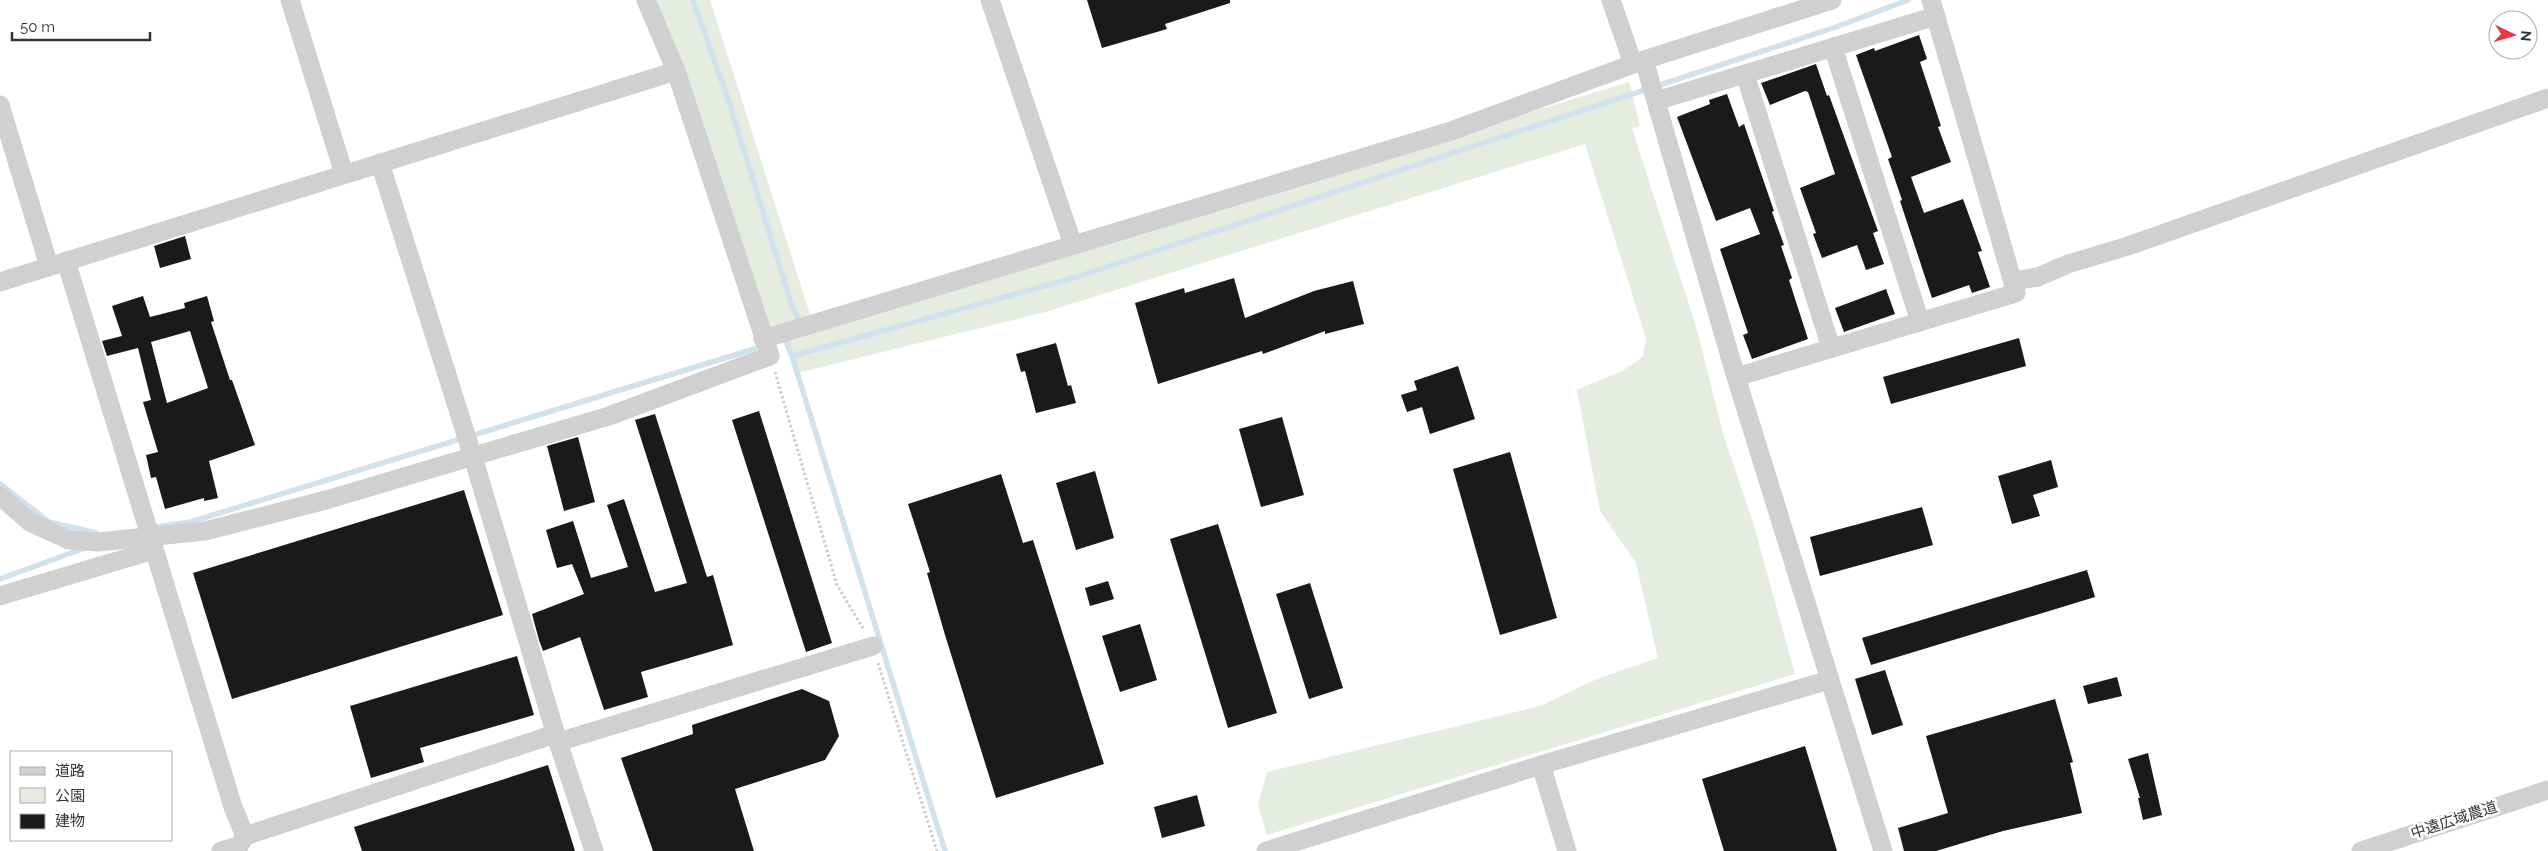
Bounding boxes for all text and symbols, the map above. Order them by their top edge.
scale bar [12,10,150,42]
north arrow [2488,10,2538,60]
text: 50 m [20,18,55,36]
text: N [2518,30,2534,42]
legend [10,751,172,841]
text: 道路 [55,762,85,780]
text: 公園 [55,787,85,805]
street label: 中遠広域農道 [2408,798,2500,842]
text: 建物 [55,812,85,830]

